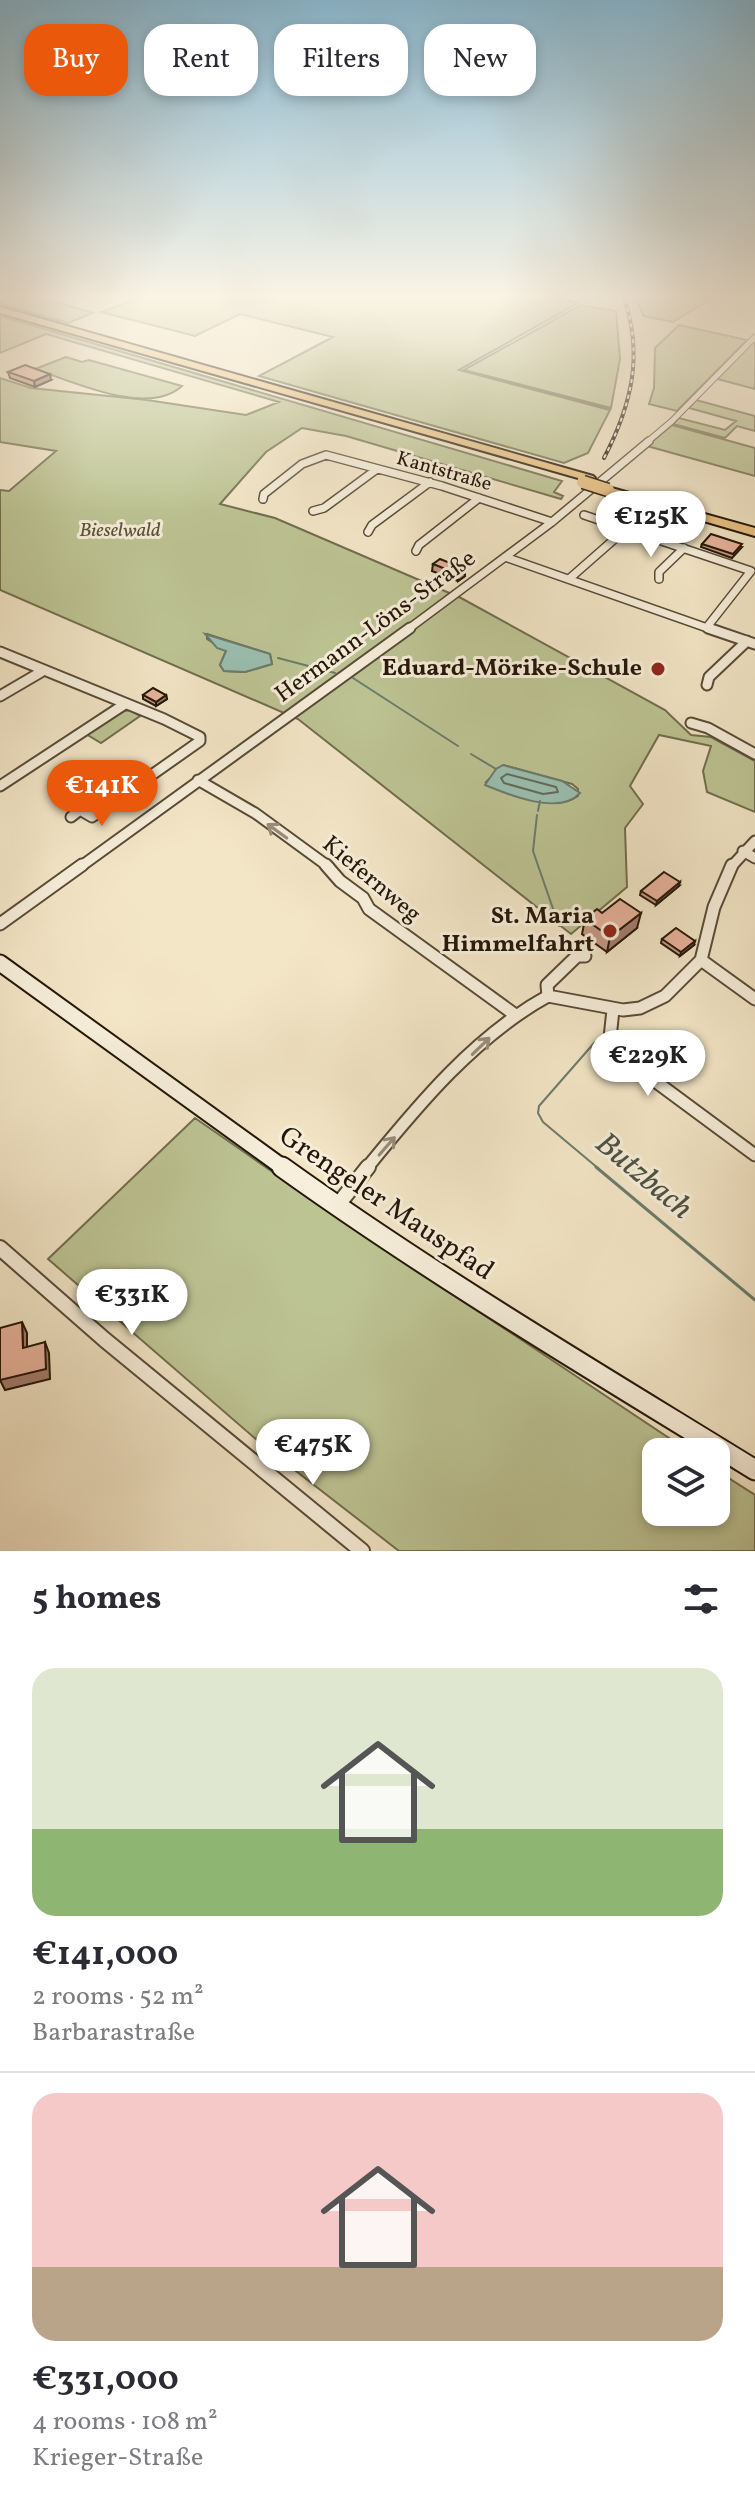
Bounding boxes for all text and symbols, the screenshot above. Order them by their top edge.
chip: Buy [24,24,128,96]
chip: Rent [144,24,258,96]
chip: Filters [274,24,408,96]
chip: New [424,24,536,96]
street label: Kantstraße [393,445,495,499]
pin: €125K [595,491,707,559]
text: €125K [614,499,688,535]
park label: Bieselwald [79,517,161,545]
street label: Hermann-Löns-Straße [269,542,483,712]
place label: Eduard-Mörike-Schule [382,652,642,686]
marker: Eduard-Mörike-Schule [649,660,667,678]
pin: €141K [46,760,158,828]
text: €141K [65,768,139,804]
one-way arrow [267,822,289,839]
street label: Kiefernweg [314,828,428,932]
place label: St. Maria Himmelfahrt [442,900,594,962]
marker: St. Maria Himmelfahrt [601,922,619,940]
pin: €229K [592,1030,704,1098]
one-way arrow [471,1037,491,1056]
text: €229K [608,1038,688,1074]
street label: Grengeler Mauspfad [271,1117,501,1291]
water label: Butzbach [585,1123,701,1231]
one-way arrow [378,1136,396,1157]
pin: €331K [76,1269,188,1337]
text: €331K [95,1277,169,1313]
pin: €475K [257,1419,369,1487]
text: €475K [274,1427,352,1463]
map controls [642,1438,730,1526]
button: layers [642,1438,730,1526]
text: 5 homes [32,1576,162,1623]
icon: filters [679,1577,723,1621]
icon: home [306,1720,450,1864]
text: €141,000 [32,1932,178,1979]
text: 2 rooms · 52 m² [32,1979,204,2015]
text: Barbarastraße [32,2015,195,2051]
icon: home [306,2145,450,2289]
text: €331,000 [32,2357,179,2404]
text: 4 rooms · 108 m² [32,2404,218,2440]
text: Krieger-Straße [32,2440,203,2476]

